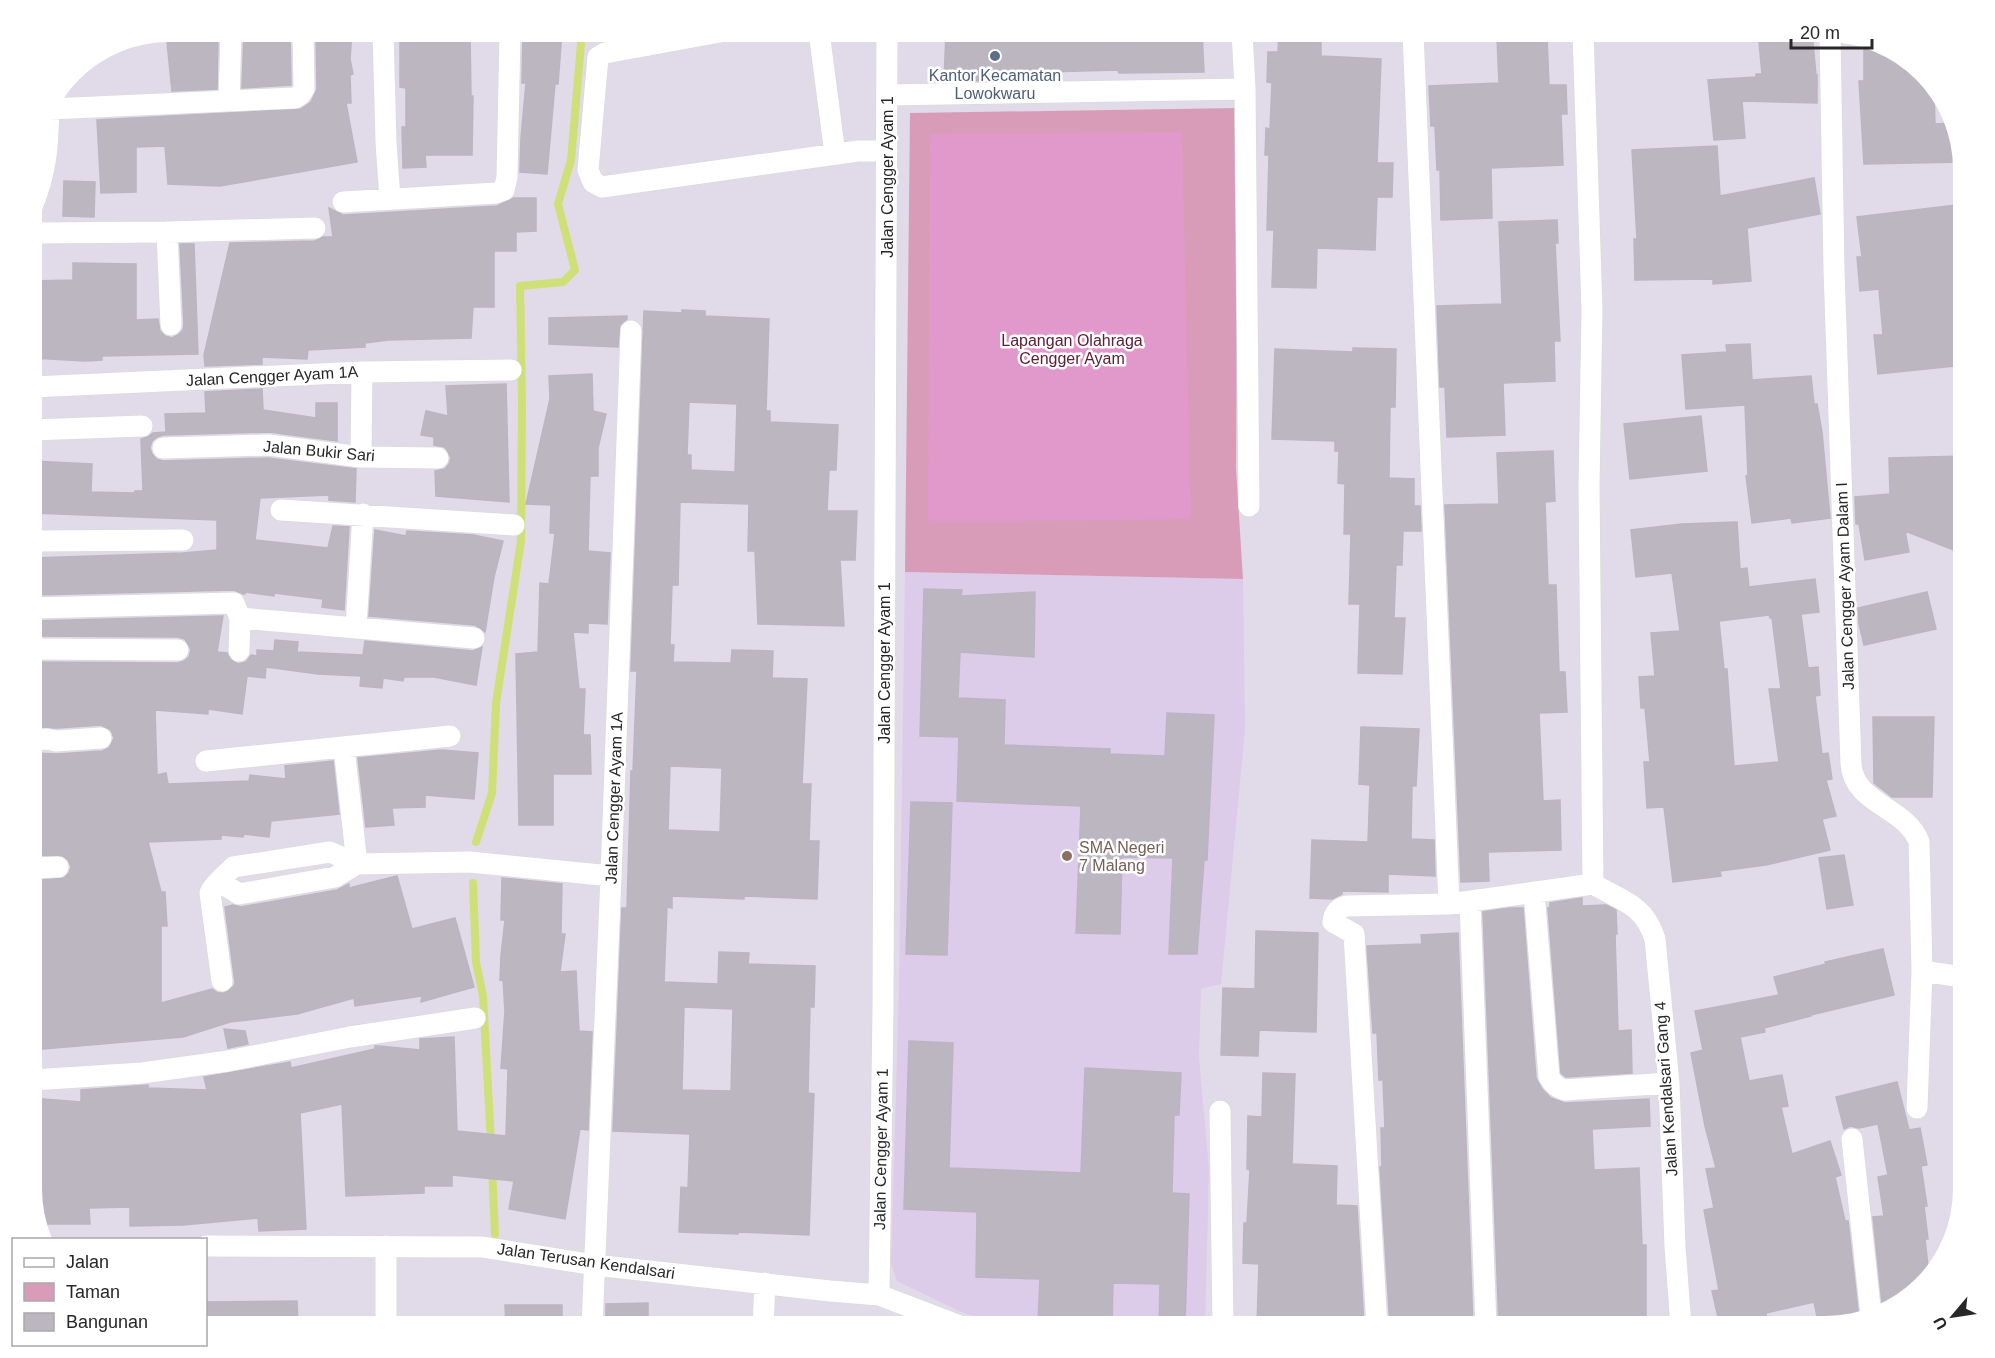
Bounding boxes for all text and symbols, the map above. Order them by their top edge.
scale bar [1791,12,1872,50]
text: 20 m [1800,23,1840,43]
marker: Kantor Kecamatan Lowokwaru [988,49,1002,63]
place label: Kantor Kecamatan Lowokwaru [929,67,1061,102]
street label: Jalan Cengger Ayam 1 [879,96,896,258]
park label: Lapangan Olahraga Cengger Ayam [1001,332,1143,367]
street label: Jalan Cengger Ayam 1A [186,363,359,389]
street label: Jalan Bukir Sari [262,438,376,464]
street label: Jalan Cengger Ayam Dalam I [1833,482,1857,690]
street label: Jalan Cengger Ayam 1 [876,582,893,744]
street label: Jalan Cengger Ayam 1A [602,711,626,884]
place label: SMA Negeri 7 Malang [1079,839,1164,874]
marker: SMA Negeri 7 Malang [1060,849,1074,863]
street label: Jalan Kendalsari Gang 4 [1651,1001,1681,1177]
street label: Jalan Cengger Ayam 1 [871,1068,891,1230]
legend [12,1238,207,1346]
street label: Jalan Terusan Kendalsari [496,1240,676,1282]
text: Jalan [66,1252,109,1272]
text: Taman [66,1282,120,1302]
north arrow [1923,1286,1983,1346]
text: Bangunan [66,1312,148,1332]
text: U [1930,1314,1951,1332]

